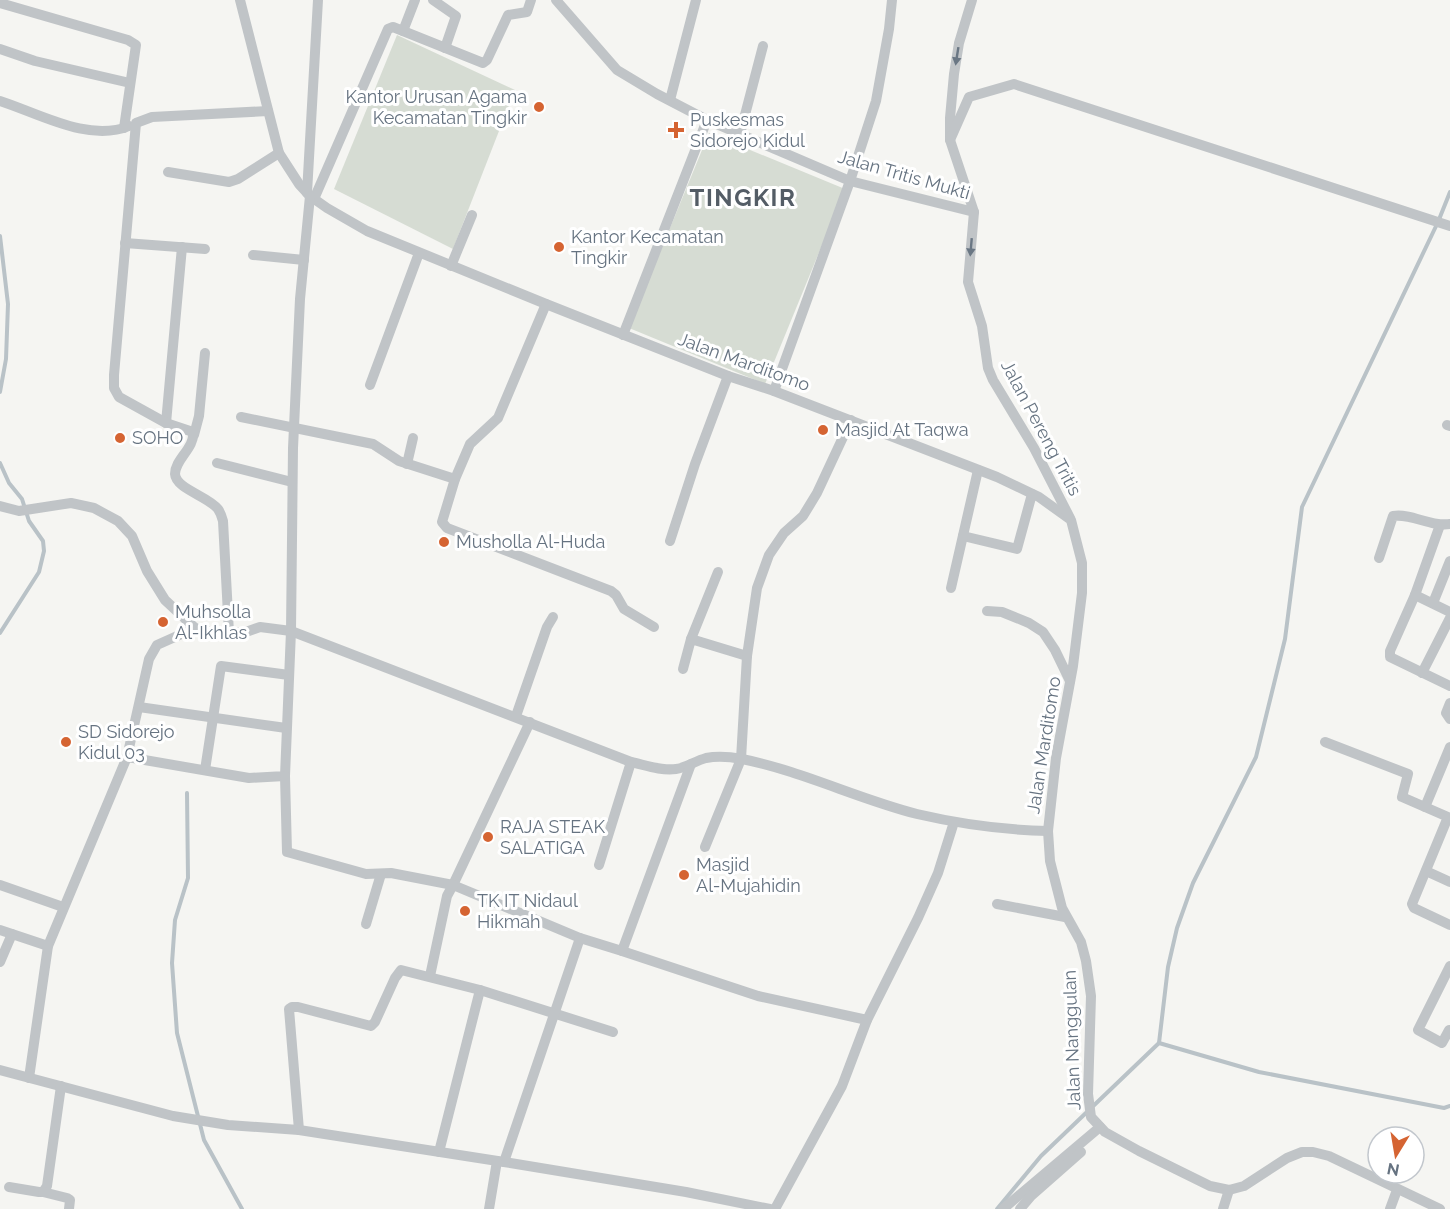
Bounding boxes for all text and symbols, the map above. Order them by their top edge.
one-way arrow [952,47,961,66]
place label: Kantor Urusan Agama Kecamatan Tingkir [345,86,528,128]
marker: Kantor Urusan Agama Kecamatan Tingkir [532,100,546,114]
place label: Puskesmas Sidorejo Kidul [690,109,805,151]
marker: Puskesmas Sidorejo Kidul [667,121,685,139]
street label: Jalan Tritis Mukti [836,146,973,203]
district label: TINGKIR [690,183,796,212]
place label: Kantor Kecamatan Tingkir [571,226,724,268]
one-way arrow [966,237,976,256]
marker: Kantor Kecamatan Tingkir [552,240,566,254]
street label: Jalan Marditomo [675,328,813,395]
street label: Jalan Pereng Tritis [997,357,1086,499]
place label: Masjid At Taqwa [835,419,969,440]
marker: Masjid At Taqwa [816,423,830,437]
place label: SOHO [132,427,183,448]
marker: SOHO [113,431,127,445]
place label: Musholla Al-Huda [456,531,605,552]
marker: Musholla Al-Huda [437,535,451,549]
place label: Muhsolla Al-Ikhlas [175,601,251,643]
marker: Muhsolla Al-Ikhlas [156,615,170,629]
street label: Jalan Marditomo [1022,675,1065,815]
place label: SD Sidorejo Kidul 03 [78,721,175,763]
marker: SD Sidorejo Kidul 03 [59,735,73,749]
place label: RAJA STEAK SALATIGA [500,816,605,858]
marker: RAJA STEAK SALATIGA [481,830,495,844]
place label: Masjid Al-Mujahidin [696,854,801,896]
marker: Masjid Al-Mujahidin [677,868,691,882]
place label: TK IT Nidaul Hikmah [477,890,578,932]
marker: TK IT Nidaul Hikmah [458,904,472,918]
street label: Jalan Nanggulan [1059,970,1084,1111]
north arrow [1366,1125,1426,1185]
text: N [1385,1159,1401,1180]

